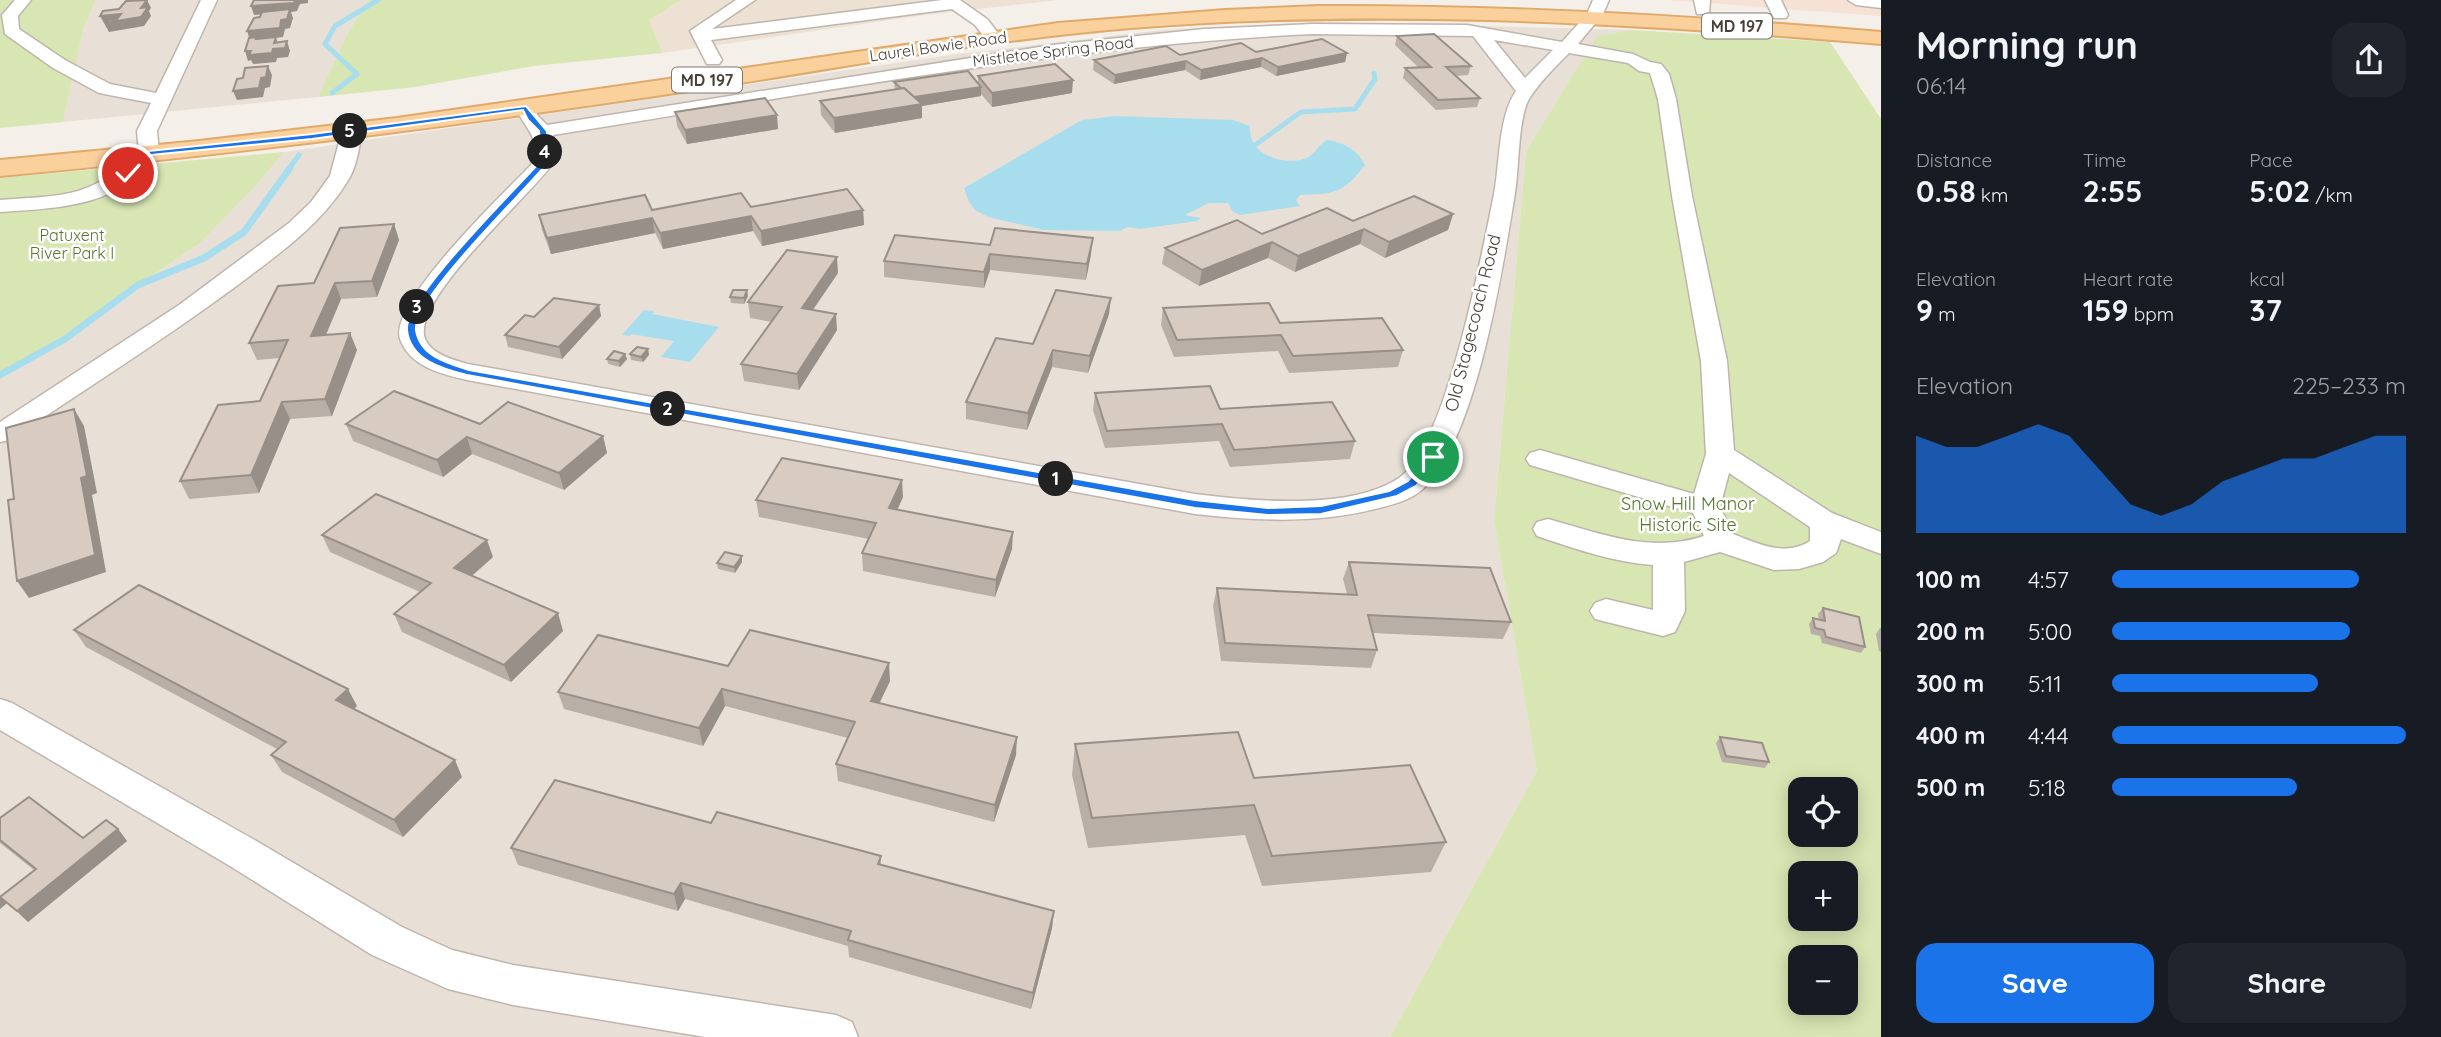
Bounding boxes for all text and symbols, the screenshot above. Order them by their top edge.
road number: MD 197 [1702,14,1772,38]
text: Morning run [1916,21,2138,69]
button: share [2332,23,2406,97]
street label: Laurel Bowie Road [868,26,1008,66]
street label: Mistletoe Spring Road [971,31,1135,71]
road number: MD 197 [672,68,742,92]
text: 06:14 [1916,71,1967,100]
pin: 5 [332,114,368,148]
text: 5 [344,118,355,142]
pin: 4 [528,134,562,170]
text: 4 [539,139,550,163]
pin [98,143,158,203]
text: Distance [1916,148,1992,172]
text: Time [2083,148,2126,172]
text: Pace [2249,148,2293,172]
icon: check [109,154,147,192]
text: 0.58 [1916,172,1976,210]
text: 2:55 [2083,172,2142,210]
text: 5:02 [2249,172,2310,210]
text: km [1976,183,2008,207]
text: /km [2310,183,2353,207]
park label: Patuxent River Park I [30,225,114,263]
street label: Old Stagecoach Road [1439,232,1506,414]
text: Elevation [1916,267,1996,291]
text: Heart rate [2083,267,2173,291]
text: kcal [2249,267,2285,291]
pin: 3 [400,290,434,324]
text: 9 [1916,291,1933,329]
text: 159 [2083,291,2129,329]
text: 37 [2249,291,2282,329]
text: 3 [411,294,422,318]
text: m [1933,302,1956,326]
text: bpm [2129,302,2174,326]
text: Elevation [1916,371,2013,400]
text: 225–233 m [2292,371,2406,400]
pin: 2 [650,392,686,426]
text: 2 [662,396,673,420]
pin [1403,427,1463,487]
icon: arrive [1414,438,1452,476]
pin: 1 [1038,462,1074,496]
text: 1 [1052,466,1059,490]
park label: Snow Hill Manor Historic Site [1621,492,1755,536]
text: 100 m [1916,565,1981,594]
text: 4:57 [2028,565,2069,594]
text: 200 m [1916,617,1985,646]
text: 5:00 [2028,617,2072,646]
text: 300 m [1916,669,1984,698]
text: 5:11 [2028,669,2062,698]
text: 400 m [1916,721,1985,750]
text: 4:44 [2028,721,2069,750]
text: 500 m [1916,773,1985,802]
text: 5:18 [2028,773,2066,802]
map controls [1788,777,1858,1015]
button: locate [1788,777,1858,847]
button: + [1788,861,1858,931]
button: Save [1916,943,2154,1023]
button: Share [2168,943,2406,1023]
button: − [1788,945,1858,1015]

